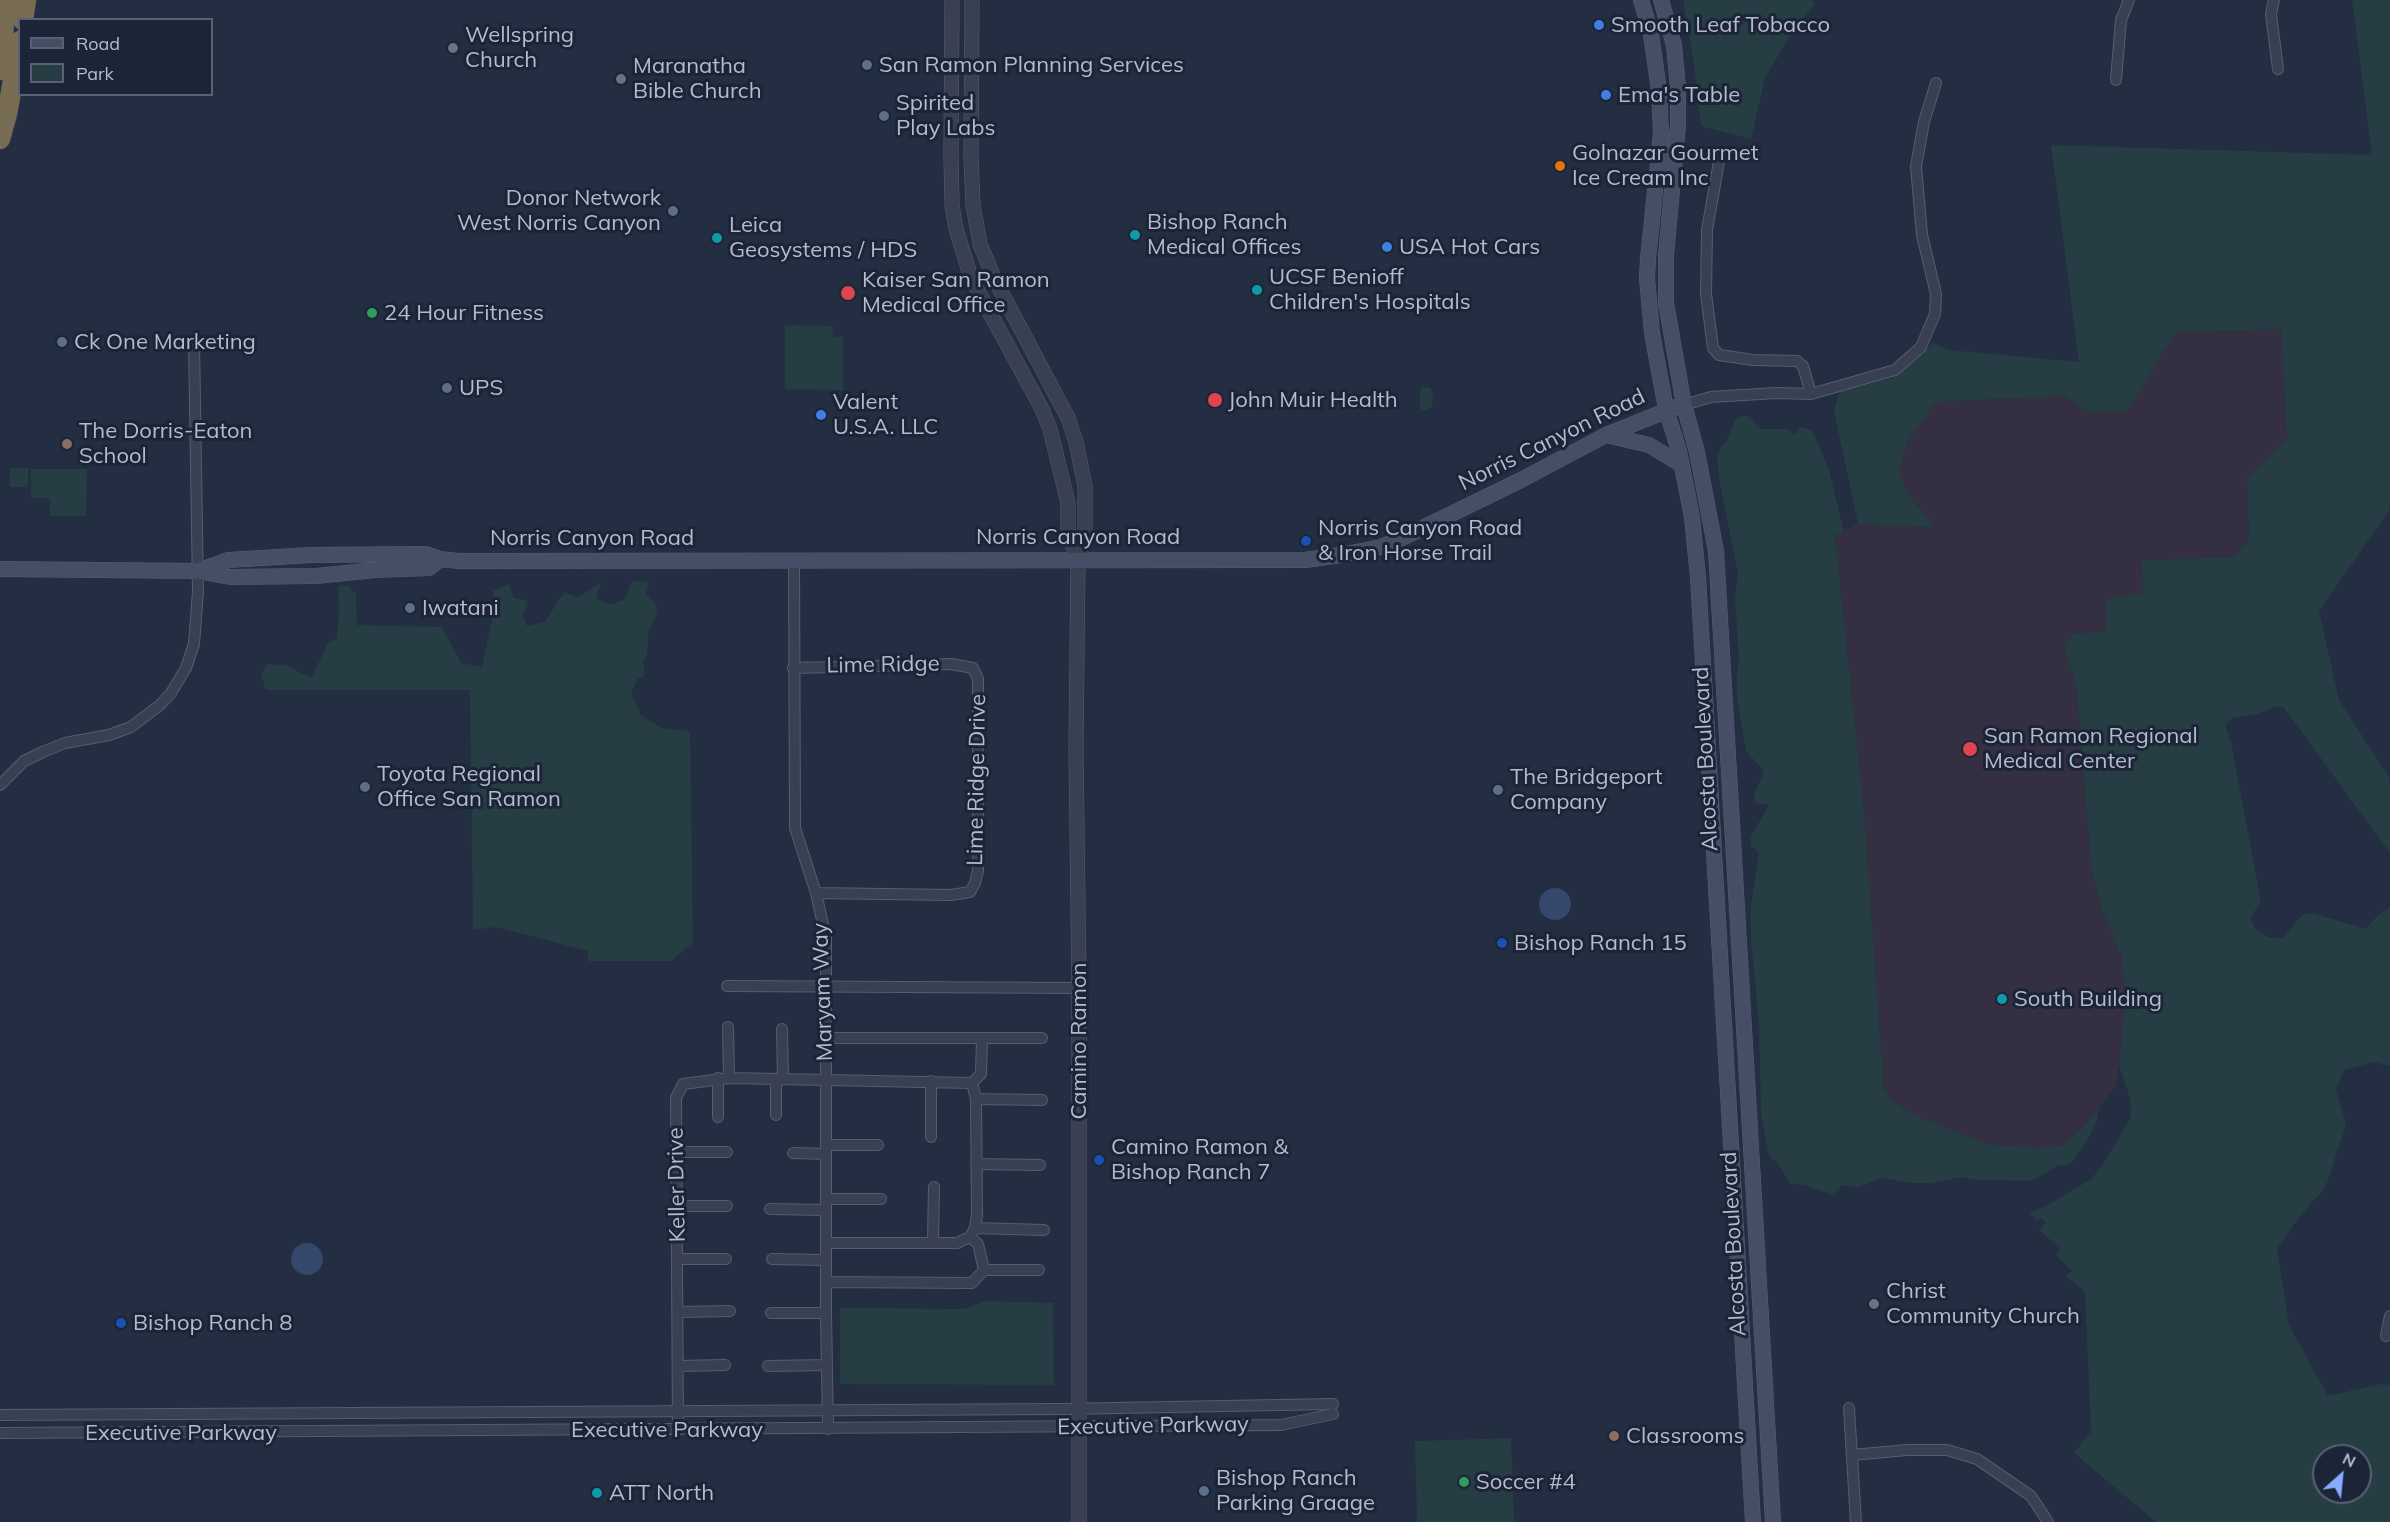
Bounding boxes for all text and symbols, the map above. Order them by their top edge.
place label: Smooth Leaf Tobacco [1611,12,1830,38]
legend [18,18,213,96]
marker: Smooth Leaf Tobacco [1592,18,1606,32]
place label: Wellspring Church [465,22,574,74]
text: Road [76,32,120,55]
marker: Wellspring Church [446,41,460,55]
place label: San Ramon Planning Services [879,52,1184,78]
place label: Maranatha Bible Church [633,53,762,104]
marker: San Ramon Planning Services [860,58,874,72]
text: Park [76,62,114,85]
marker: Maranatha Bible Church [614,72,628,86]
place label: Ema's Table [1618,82,1740,108]
marker: Ema's Table [1599,88,1613,102]
place label: Spirited Play Labs [896,90,995,142]
marker: Spirited Play Labs [877,109,891,123]
place label: Golnazar Gourmet Ice Cream Inc [1572,140,1759,192]
marker: Golnazar Gourmet Ice Cream Inc [1553,159,1567,173]
place label: Donor Network West Norris Canyon [457,185,661,236]
marker: Donor Network West Norris Canyon [666,204,680,218]
place label: Bishop Ranch Medical Offices [1147,209,1302,260]
place label: Leica Geosystems / HDS [729,212,917,264]
marker: Bishop Ranch Medical Offices [1128,228,1142,242]
marker: Leica Geosystems / HDS [710,231,724,245]
place label: USA Hot Cars [1399,234,1540,260]
marker: USA Hot Cars [1380,240,1394,254]
place label: UCSF Benioff Children's Hospitals [1269,264,1471,316]
place label: Kaiser San Ramon Medical Office [862,267,1050,318]
marker: UCSF Benioff Children's Hospitals [1250,283,1264,297]
marker: Kaiser San Ramon Medical Office [839,284,857,302]
place label: 24 Hour Fitness [384,300,544,326]
marker: 24 Hour Fitness [365,306,379,320]
place label: Ck One Marketing [74,329,256,355]
marker: Ck One Marketing [55,335,69,349]
place label: UPS [459,375,503,401]
marker: UPS [440,381,454,395]
street label: Norris Canyon Road [1454,383,1650,497]
place label: John Muir Health [1228,387,1398,413]
place label: Valent U.S.A. LLC [833,389,938,440]
marker: John Muir Health [1206,391,1224,409]
marker: Valent U.S.A. LLC [814,408,828,422]
place label: The Dorris-Eaton School [79,418,252,470]
marker: The Dorris-Eaton School [60,437,74,451]
place label: Norris Canyon Road & Iron Horse Trail [1318,515,1522,566]
street label: Norris Canyon Road [976,524,1180,550]
street label: Norris Canyon Road [490,525,694,551]
marker: Norris Canyon Road & Iron Horse Trail [1299,534,1313,548]
place label: Iwatani [422,595,499,621]
marker: Iwatani [403,601,417,615]
street label: Lime Ridge [826,651,940,679]
street label: Alcosta Boulevard [1688,666,1724,852]
street label: Lime Ridge Drive [962,694,992,866]
place label: San Ramon Regional Medical Center [1984,723,2198,774]
marker: San Ramon Regional Medical Center [1961,740,1979,758]
place label: Toyota Regional Office San Ramon [377,761,561,812]
place label: The Bridgeport Company [1510,764,1663,816]
marker: Toyota Regional Office San Ramon [358,780,372,794]
marker: The Bridgeport Company [1491,783,1505,797]
street label: Maryam Way [807,922,839,1062]
place label: Bishop Ranch 15 [1514,930,1687,956]
marker: Bishop Ranch 15 [1495,936,1509,950]
street label: Camino Ramon [1066,963,1092,1119]
place label: South Building [2014,986,2162,1012]
marker: South Building [1995,992,2009,1006]
street label: Keller Drive [663,1127,691,1243]
place label: Camino Ramon & Bishop Ranch 7 [1111,1134,1288,1186]
street label: Alcosta Boulevard [1716,1151,1752,1337]
marker: Camino Ramon & Bishop Ranch 7 [1092,1153,1106,1167]
place label: Christ Community Church [1886,1278,2080,1330]
marker: Christ Community Church [1867,1297,1881,1311]
place label: Bishop Ranch 8 [133,1310,293,1336]
marker: Bishop Ranch 8 [114,1316,128,1330]
street label: Executive Parkway [1057,1411,1249,1441]
street label: Executive Parkway [571,1417,763,1443]
street label: Executive Parkway [85,1420,277,1446]
place label: Classrooms [1626,1423,1745,1449]
marker: Classrooms [1607,1429,1621,1443]
north arrow [2312,1444,2372,1504]
text: N [2339,1448,2359,1471]
place label: Bishop Ranch Parking Graage [1216,1465,1375,1516]
place label: Soccer #4 [1476,1469,1576,1495]
marker: Soccer #4 [1457,1475,1471,1489]
place label: ATT North [609,1480,714,1506]
marker: Bishop Ranch Parking Graage [1197,1484,1211,1498]
marker: ATT North [590,1486,604,1500]

